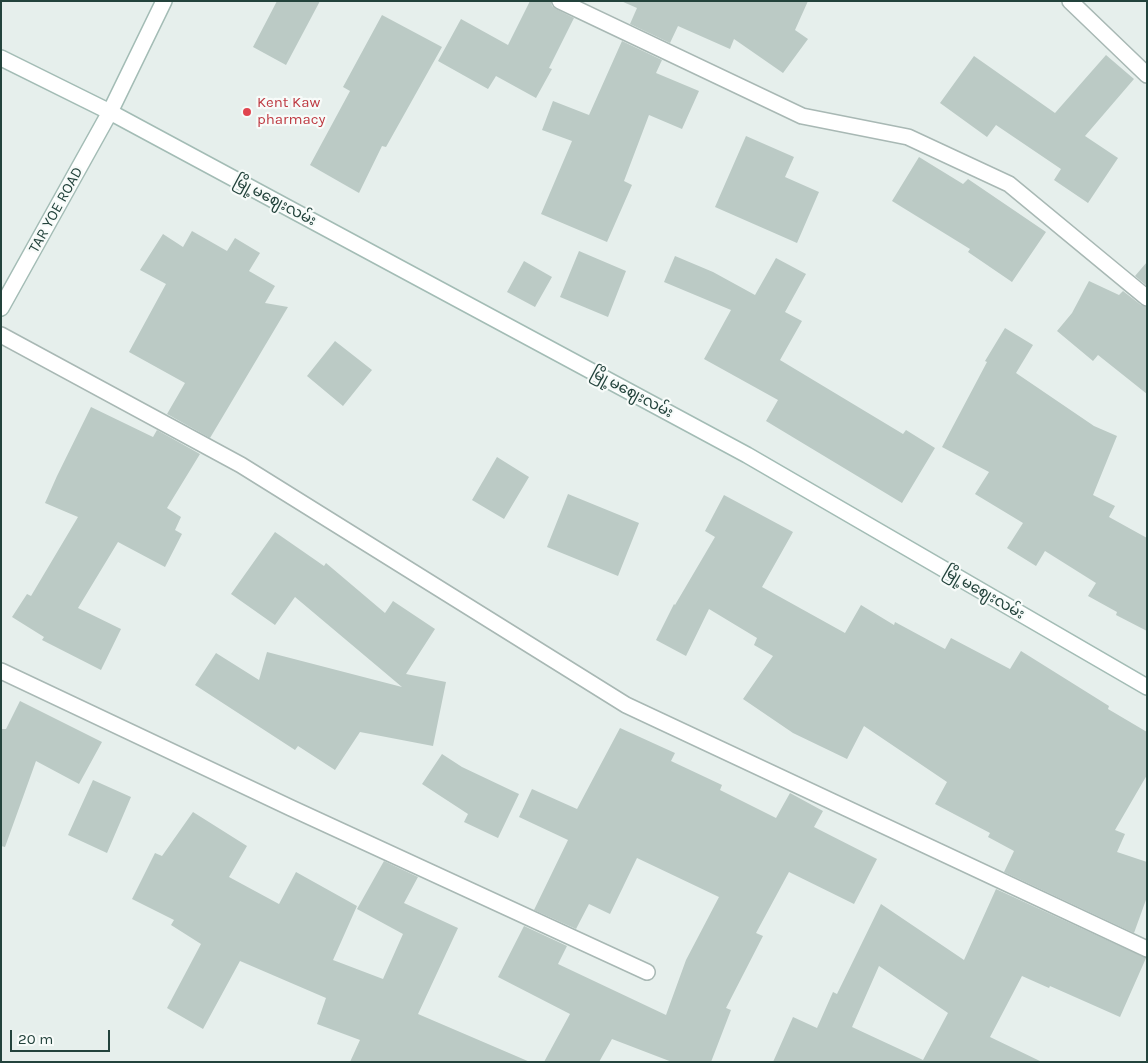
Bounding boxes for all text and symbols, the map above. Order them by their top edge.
place label: Kent Kaw pharmacy [257,94,326,129]
marker: Kent Kaw pharmacy [241,106,253,118]
street label: TAR YOE ROAD [25,164,87,256]
street label: မြို့မဈေးလမ်း [231,172,319,230]
street label: မြို့မဈေးလမ်း [588,364,676,422]
street label: မြို့မဈေးလမ်း [940,563,1028,623]
scale bar [12,1020,112,1052]
text: 20 m [18,1030,53,1048]

